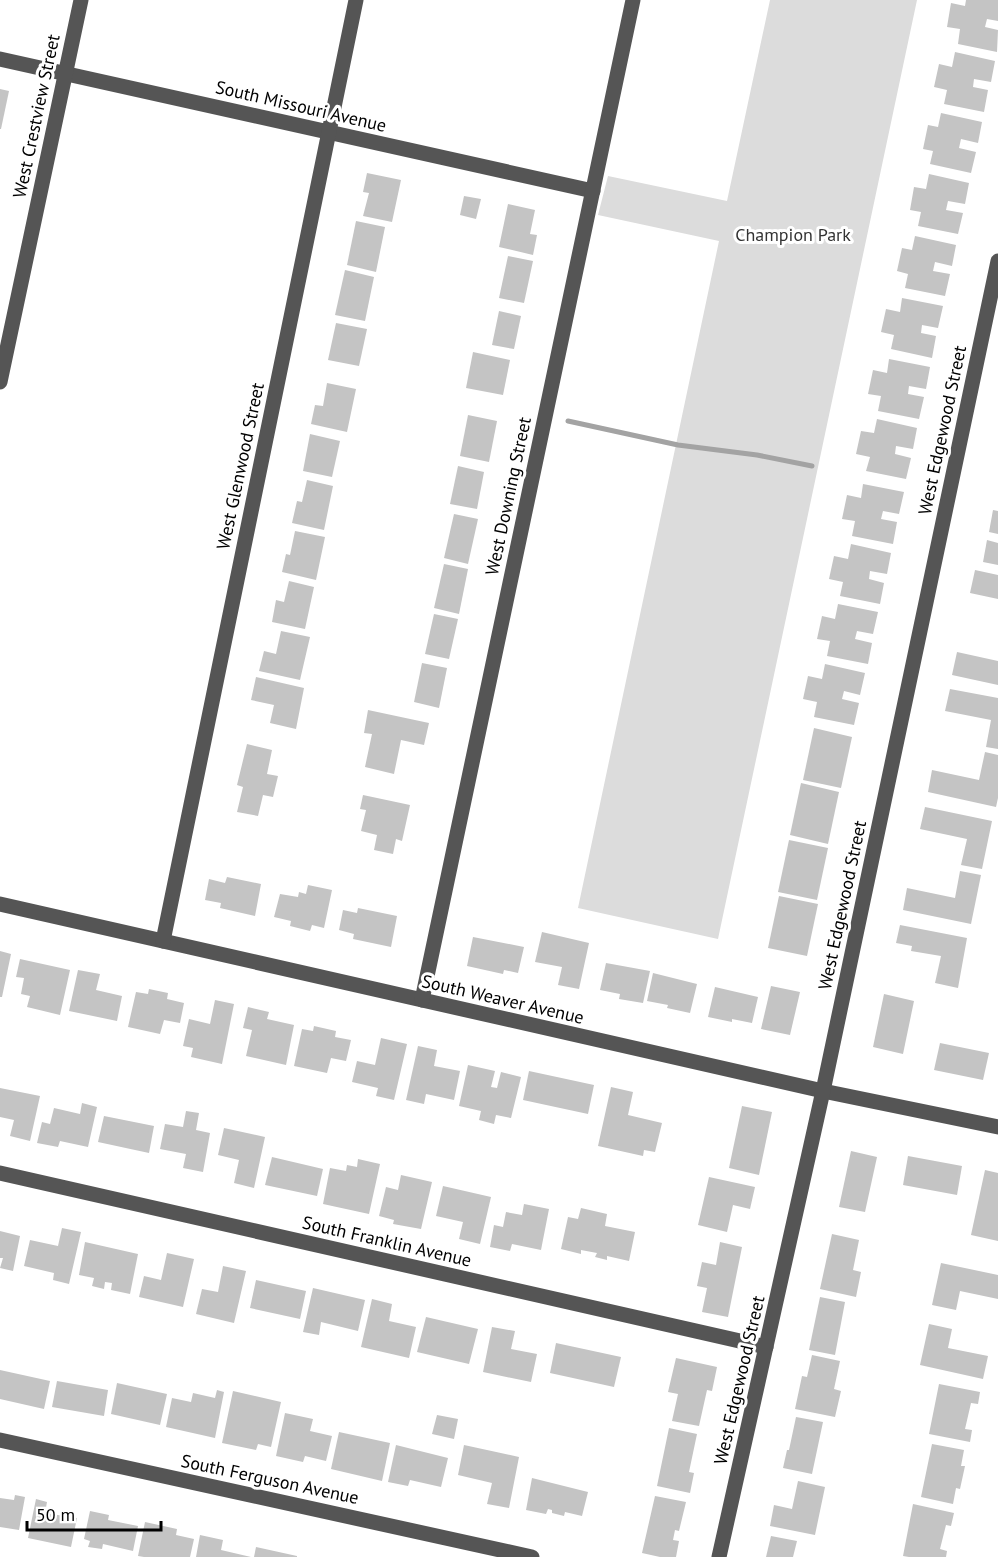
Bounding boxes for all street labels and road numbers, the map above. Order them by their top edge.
street label: West Crestview Street [7,32,65,200]
street label: South Missouri Avenue [213,75,389,137]
street label: West Edgewood Street [913,343,971,517]
street label: West Glenwood Street [211,381,269,551]
street label: West Downing Street [480,415,536,577]
street label: West Edgewood Street [813,818,871,992]
street label: South Weaver Avenue [420,969,586,1029]
street label: South Franklin Avenue [300,1210,474,1272]
street label: West Edgewood Street [708,1293,770,1467]
street label: South Ferguson Avenue [179,1449,361,1509]

